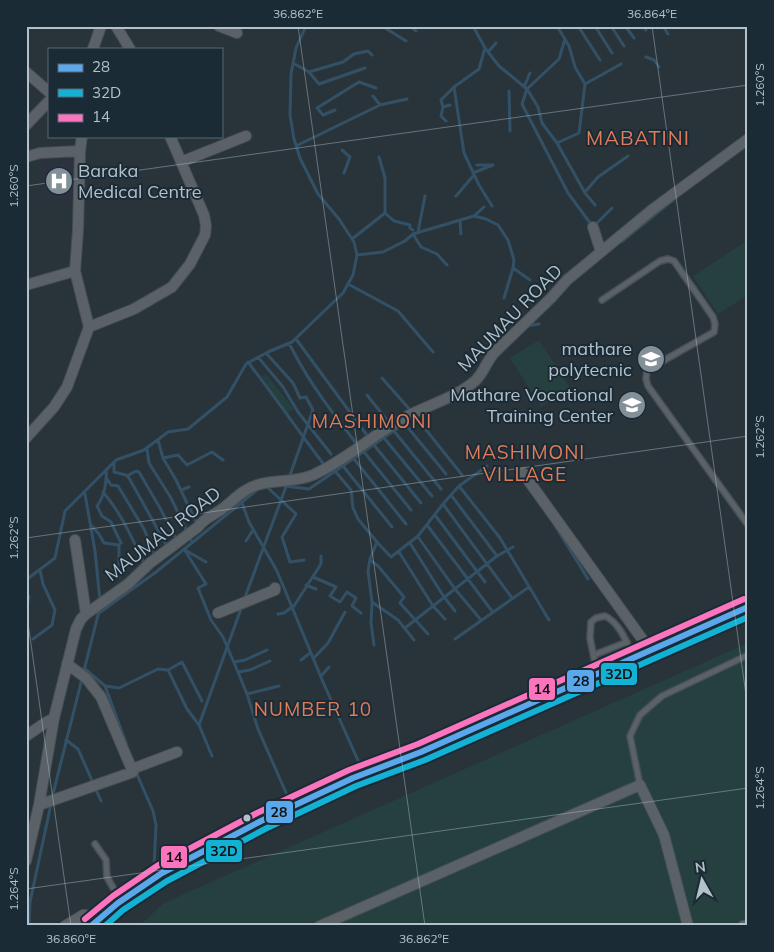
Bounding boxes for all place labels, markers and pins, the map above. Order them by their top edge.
place label: Baraka Medical Centre [78,159,201,203]
hospital icon: Baraka Medical Centre [44,166,74,196]
place label: mathare polytecnic [548,337,632,381]
school or university icon: mathare polytecnic [636,344,666,374]
place label: Mathare Vocational Training Center [450,383,613,427]
school or university icon: Mathare Vocational Training Center [617,390,647,420]
unlabelled marker [242,813,252,823]

